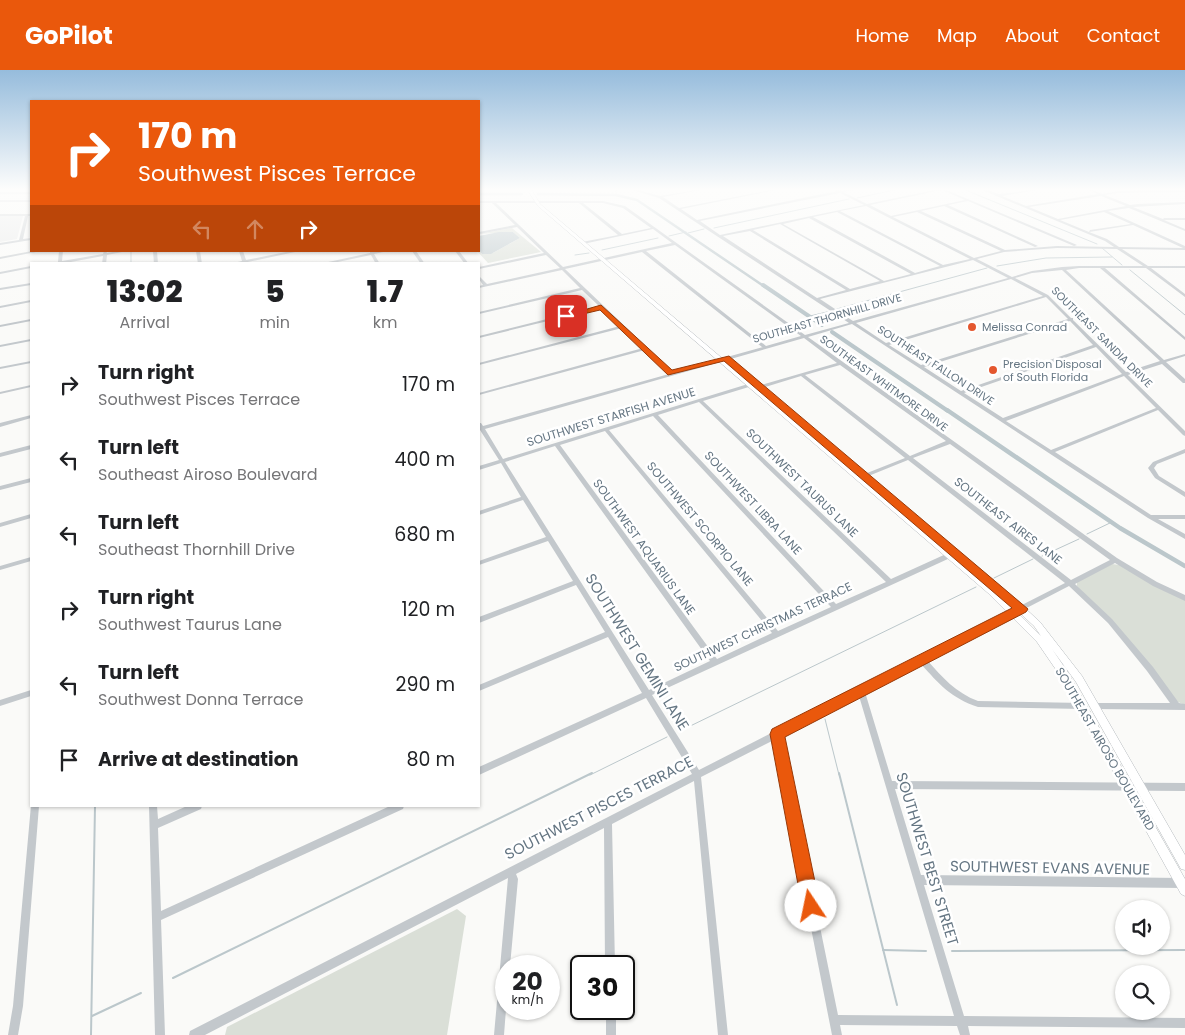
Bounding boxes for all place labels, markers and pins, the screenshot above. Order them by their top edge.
pin [545,295,587,337]
place label: Melissa Conrad [982,319,1067,335]
marker: Melissa Conrad [966,321,978,333]
place label: Precision Disposal of South Florida [1003,356,1102,385]
marker: Precision Disposal of South Florida [987,364,999,376]

